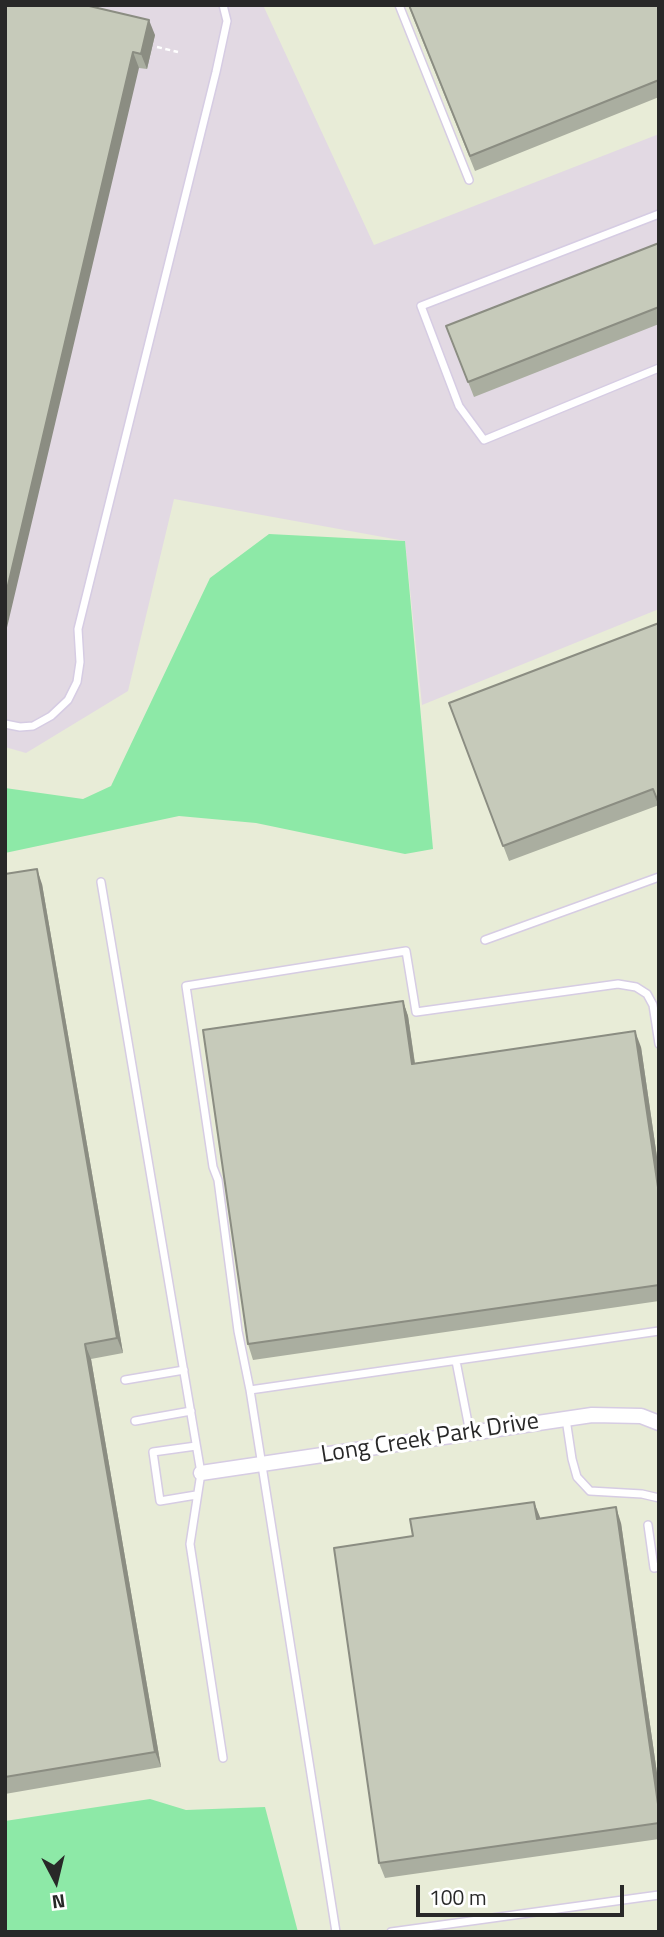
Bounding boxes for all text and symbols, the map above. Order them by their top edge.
street label: Long Creek Park Drive [319,1408,541,1470]
north arrow [21,1846,91,1916]
scale bar [419,1870,627,1914]
text: 100 m [429,1881,486,1913]
text: N [50,1887,67,1918]

